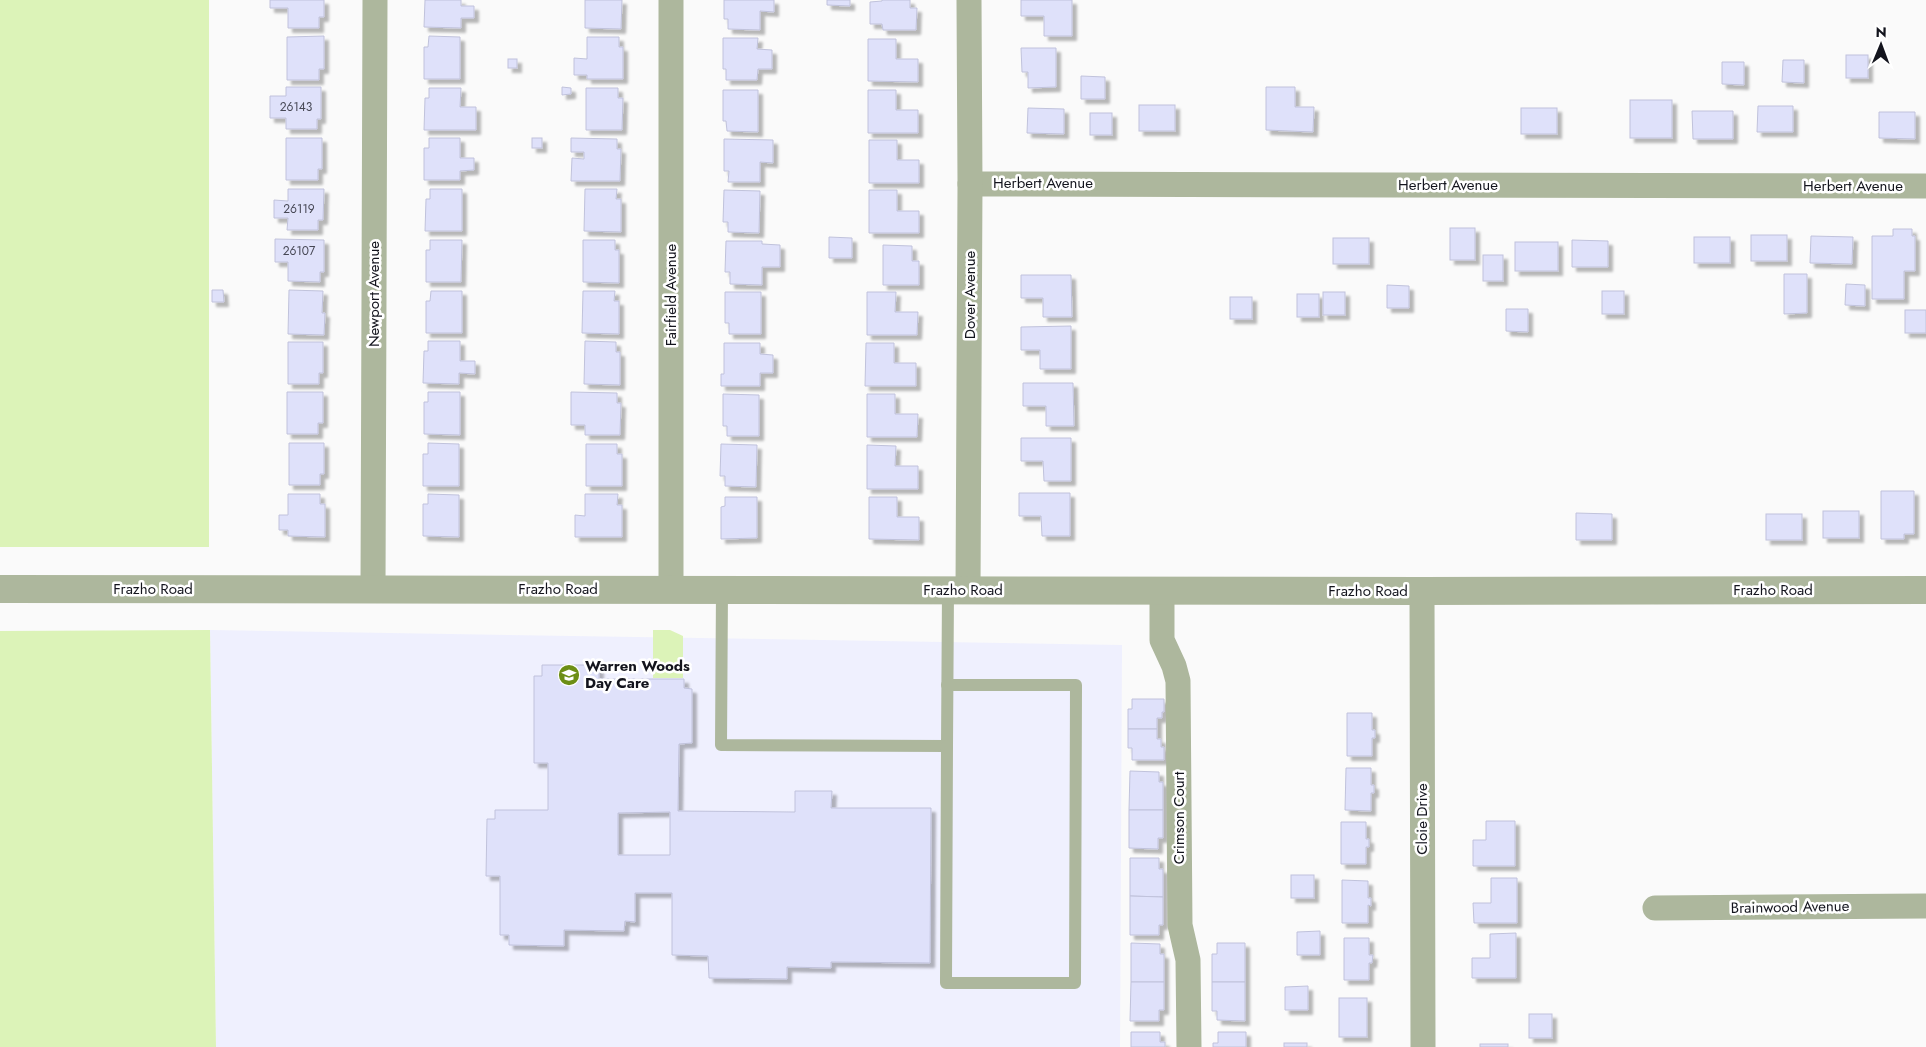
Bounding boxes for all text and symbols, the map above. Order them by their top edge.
north arrow [1856,20,1906,70]
text: N [1875,22,1887,42]
house number: 26143 [280,98,313,116]
street label: Herbert Avenue [993,172,1093,194]
street label: Herbert Avenue [1398,174,1498,196]
street label: Herbert Avenue [1803,175,1903,197]
house number: 26119 [283,200,315,218]
street label: Newport Avenue [363,241,385,347]
house number: 26107 [283,242,316,260]
street label: Fairfield Avenue [660,244,682,346]
street label: Dover Avenue [959,250,981,339]
street label: Frazho Road [113,578,193,600]
street label: Frazho Road [518,578,598,600]
street label: Frazho Road [923,579,1003,601]
street label: Frazho Road [1733,579,1813,601]
street label: Frazho Road [1328,580,1408,602]
place label: Warren Woods Day Care [585,655,690,694]
school or university icon: Warren Woods Day Care [557,663,581,687]
street label: Crimson Court [1168,771,1190,864]
street label: Cloie Drive [1411,783,1433,855]
street label: Brainwood Avenue [1731,895,1850,919]

